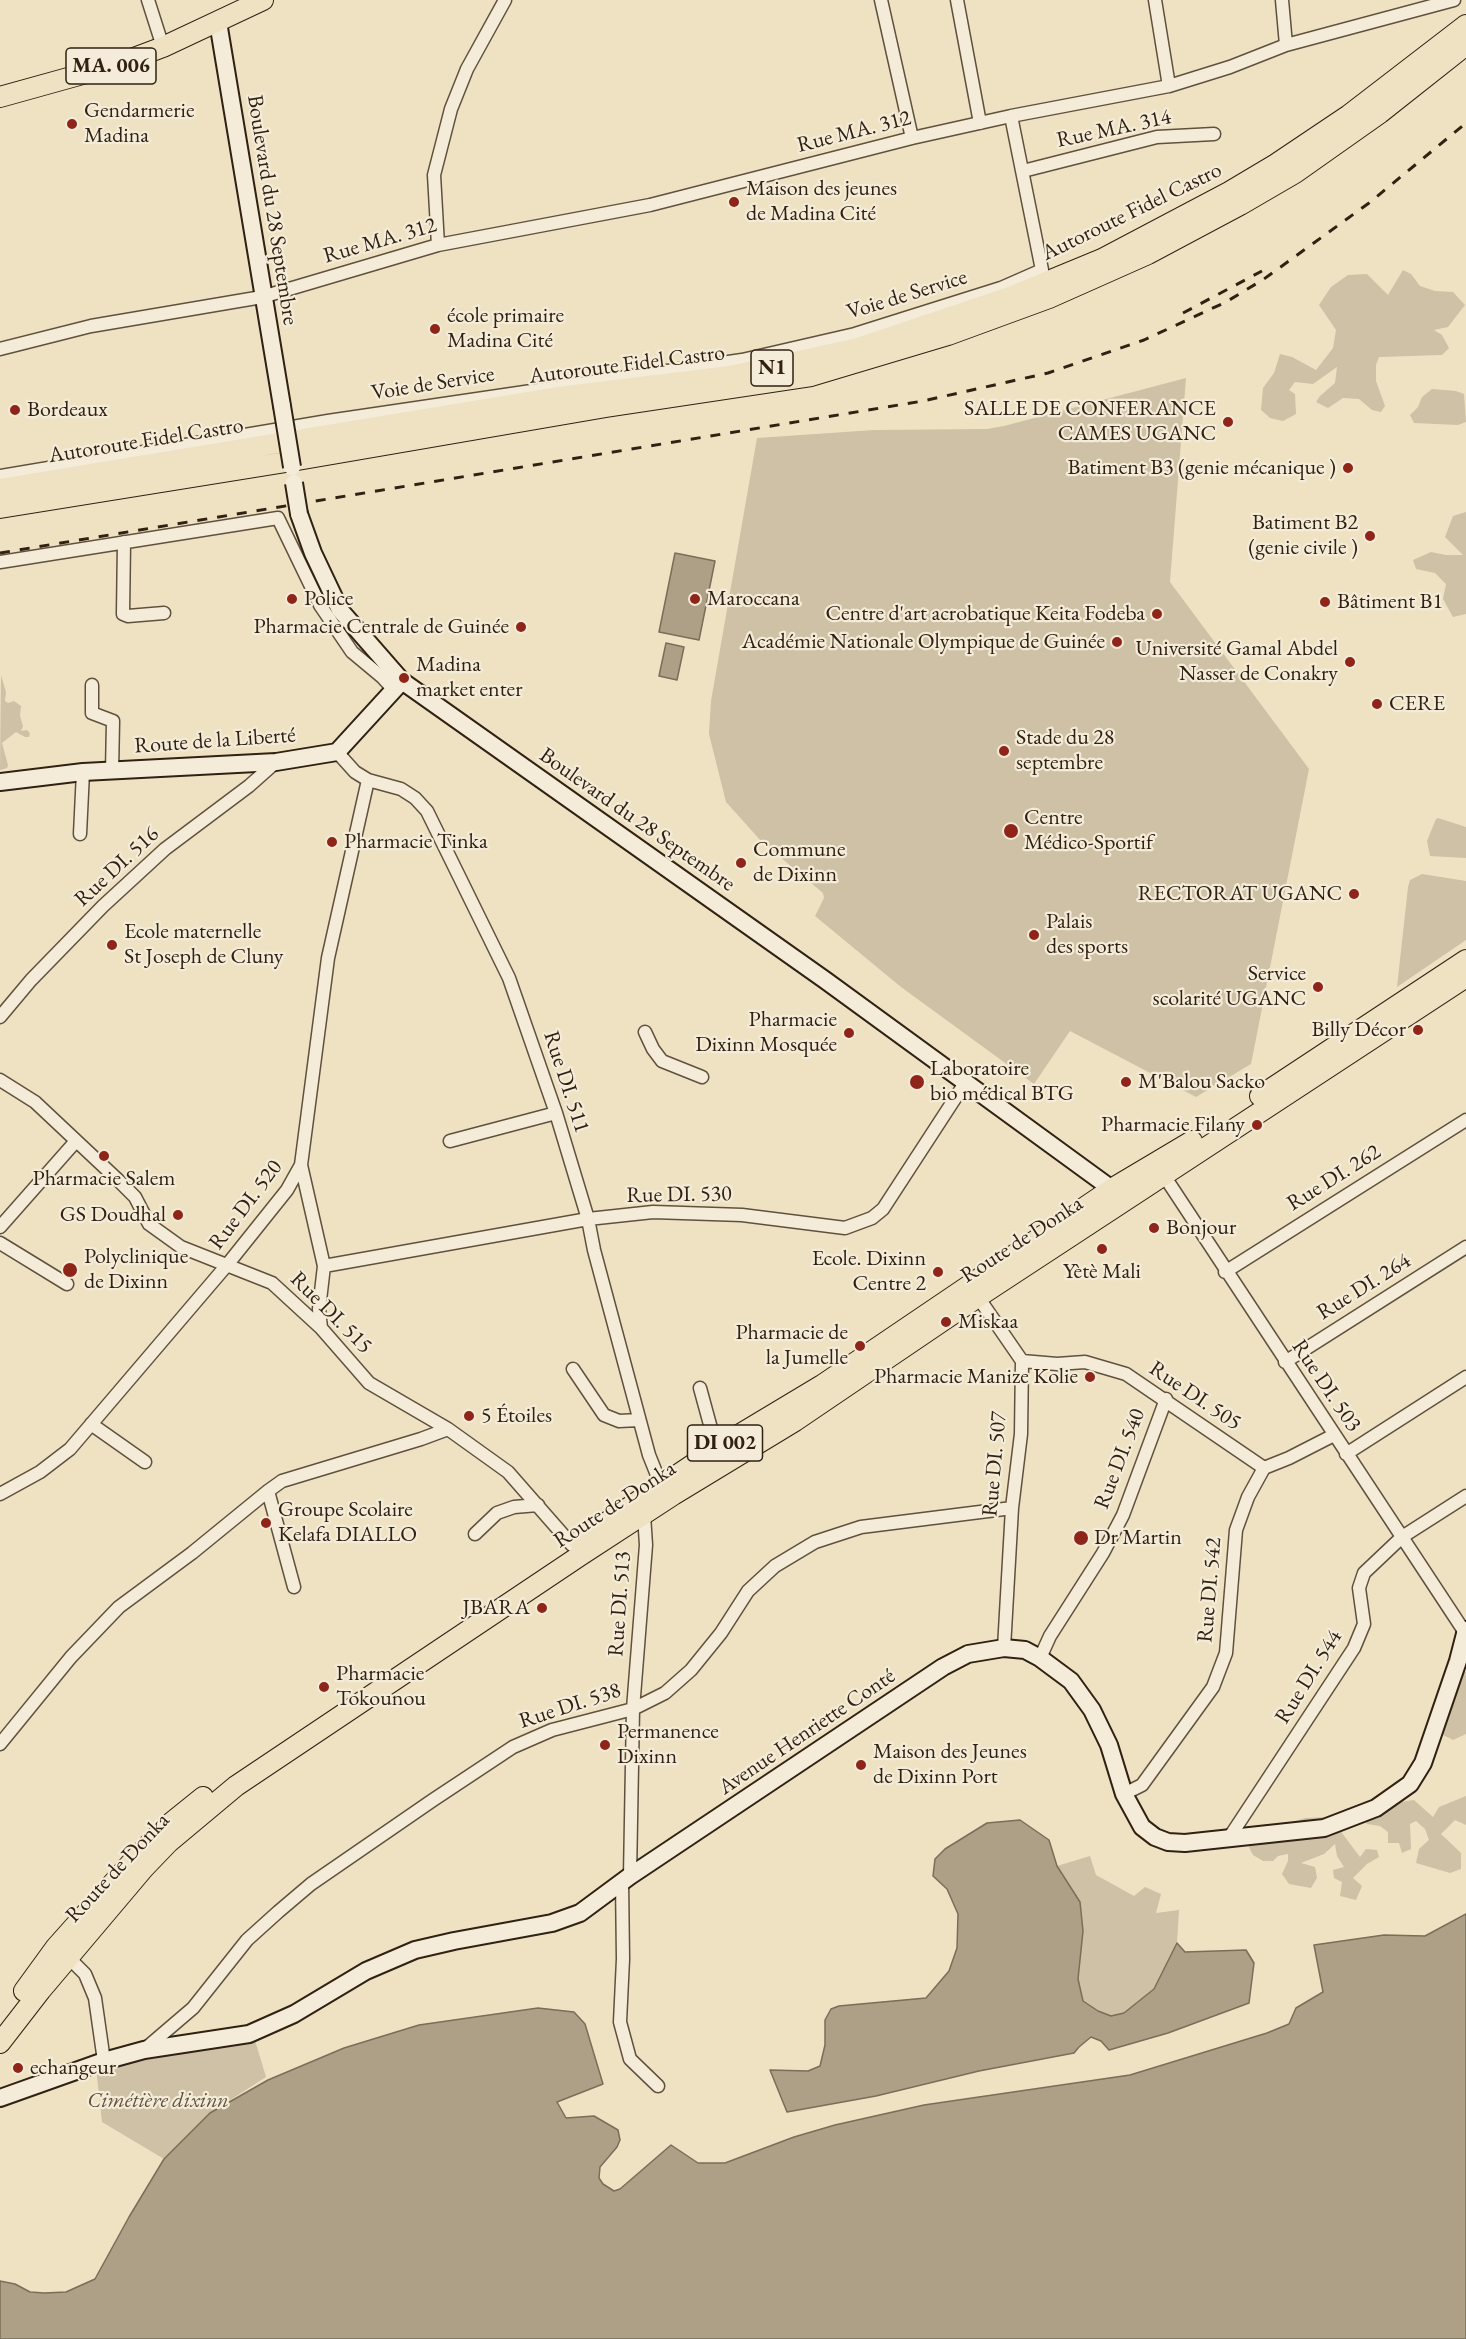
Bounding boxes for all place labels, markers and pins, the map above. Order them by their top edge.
place label: Gendarmerie Madina [84,98,195,150]
marker: Gendarmerie Madina [65,117,79,131]
place label: Maison des jeunes de Madina Cité [746,176,897,228]
marker: Maison des jeunes de Madina Cité [727,195,741,209]
place label: école primaire Madina Cité [447,303,564,354]
marker: école primaire Madina Cité [428,322,442,336]
place label: SALLE DE CONFERANCE CAMES UGANC [964,396,1216,448]
place label: Bordeaux [27,397,108,423]
marker: Bordeaux [8,403,22,417]
marker: SALLE DE CONFERANCE CAMES UGANC [1221,415,1235,429]
place label: Batiment B3 (genie mécanique ) [1068,455,1336,481]
marker: Batiment B3 (genie mécanique ) [1341,461,1355,475]
place label: Batiment B2 (genie civile ) [1248,510,1358,562]
marker: Batiment B2 (genie civile ) [1363,529,1377,543]
place label: Police [304,586,353,612]
place label: Maroccana [707,586,800,612]
place label: Bâtiment B1 [1337,589,1443,615]
marker: Police [285,592,299,606]
marker: Maroccana [688,592,702,606]
marker: Bâtiment B1 [1318,595,1332,609]
place label: Centre d'art acrobatique Keita Fodeba [825,601,1145,627]
marker: Centre d'art acrobatique Keita Fodeba [1150,607,1164,621]
place label: Pharmacie Centrale de Guinée [253,614,509,640]
marker: Pharmacie Centrale de Guinée [514,620,528,634]
place label: Académie Nationale Olympique de Guinée [742,629,1105,655]
marker: Académie Nationale Olympique de Guinée [1110,635,1124,649]
place label: Université Gamal Abdel Nasser de Conakry [1135,636,1338,688]
place label: Madina market enter [416,652,522,704]
marker: Université Gamal Abdel Nasser de Conakry [1343,655,1357,669]
marker: Madina market enter [397,671,411,685]
place label: CERE [1389,691,1445,717]
marker: CERE [1370,697,1384,711]
place label: Stade du 28 septembre [1016,725,1114,776]
marker: Stade du 28 septembre [997,744,1011,758]
place label: Centre Médico-Sportif [1024,805,1153,856]
marker: Centre Médico-Sportif [1002,822,1020,840]
place label: Pharmacie Tinka [344,829,488,855]
marker: Pharmacie Tinka [325,835,339,849]
place label: Commune de Dixinn [753,837,846,888]
marker: Commune de Dixinn [734,856,748,870]
place label: RECTORAT UGANC [1138,881,1342,907]
marker: RECTORAT UGANC [1347,887,1361,901]
place label: Palais des sports [1046,909,1128,960]
place label: Ecole maternelle St Joseph de Cluny [124,919,283,970]
marker: Palais des sports [1027,928,1041,942]
marker: Ecole maternelle St Joseph de Cluny [105,938,119,952]
place label: Service scolarité UGANC [1153,961,1306,1012]
marker: Service scolarité UGANC [1311,980,1325,994]
place label: Pharmacie Dixinn Mosquée [695,1007,837,1058]
place label: Billy Décor [1311,1017,1406,1043]
marker: Billy Décor [1411,1023,1425,1037]
marker: Pharmacie Dixinn Mosquée [842,1026,856,1040]
place label: Laboratoire bio médical BTG [930,1056,1074,1108]
place label: M'Balou Sacko [1138,1069,1265,1095]
marker: Laboratoire bio médical BTG [908,1073,926,1091]
marker: M'Balou Sacko [1119,1075,1133,1089]
place label: Pharmacie Filany [1101,1112,1245,1138]
marker: Pharmacie Filany [1250,1118,1264,1132]
marker: Pharmacie Salem [97,1149,111,1163]
place label: Pharmacie Salem [33,1166,175,1192]
place label: GS Doudhal [60,1202,166,1228]
marker: GS Doudhal [171,1208,185,1222]
place label: Bonjour [1166,1215,1236,1241]
marker: Bonjour [1147,1221,1161,1235]
marker: Yètè Mali [1095,1242,1109,1256]
place label: Polyclinique de Dixinn [84,1244,188,1296]
place label: Ecole. Dixinn Centre 2 [812,1246,926,1298]
place label: Yètè Mali [1063,1259,1141,1285]
marker: Polyclinique de Dixinn [61,1261,79,1279]
marker: Ecole. Dixinn Centre 2 [931,1265,945,1279]
place label: Miskaa [958,1309,1018,1335]
marker: Miskaa [939,1315,953,1329]
place label: Pharmacie de la Jumelle [735,1320,848,1372]
marker: Pharmacie de la Jumelle [853,1339,867,1353]
place label: Pharmacie Manize Kolie [874,1364,1078,1390]
marker: Pharmacie Manize Kolie [1083,1370,1097,1384]
place label: 5 Étoiles [481,1403,552,1429]
marker: 5 Étoiles [462,1409,476,1423]
place label: Groupe Scolaire Kelafa DIALLO [278,1497,417,1548]
marker: Groupe Scolaire Kelafa DIALLO [259,1516,273,1530]
place label: Dr Martin [1094,1525,1182,1551]
marker: Dr Martin [1072,1529,1090,1547]
place label: JBARA [463,1595,530,1621]
marker: JBARA [535,1601,549,1615]
place label: Pharmacie Tokounou [336,1661,426,1712]
marker: Pharmacie Tokounou [317,1680,331,1694]
place label: Permanence Dixinn [617,1719,719,1771]
marker: Permanence Dixinn [598,1738,612,1752]
place label: Maison des Jeunes de Dixinn Port [873,1739,1027,1790]
marker: Maison des Jeunes de Dixinn Port [854,1758,868,1772]
place label: echangeur [30,2055,116,2081]
marker: echangeur [11,2061,25,2075]

